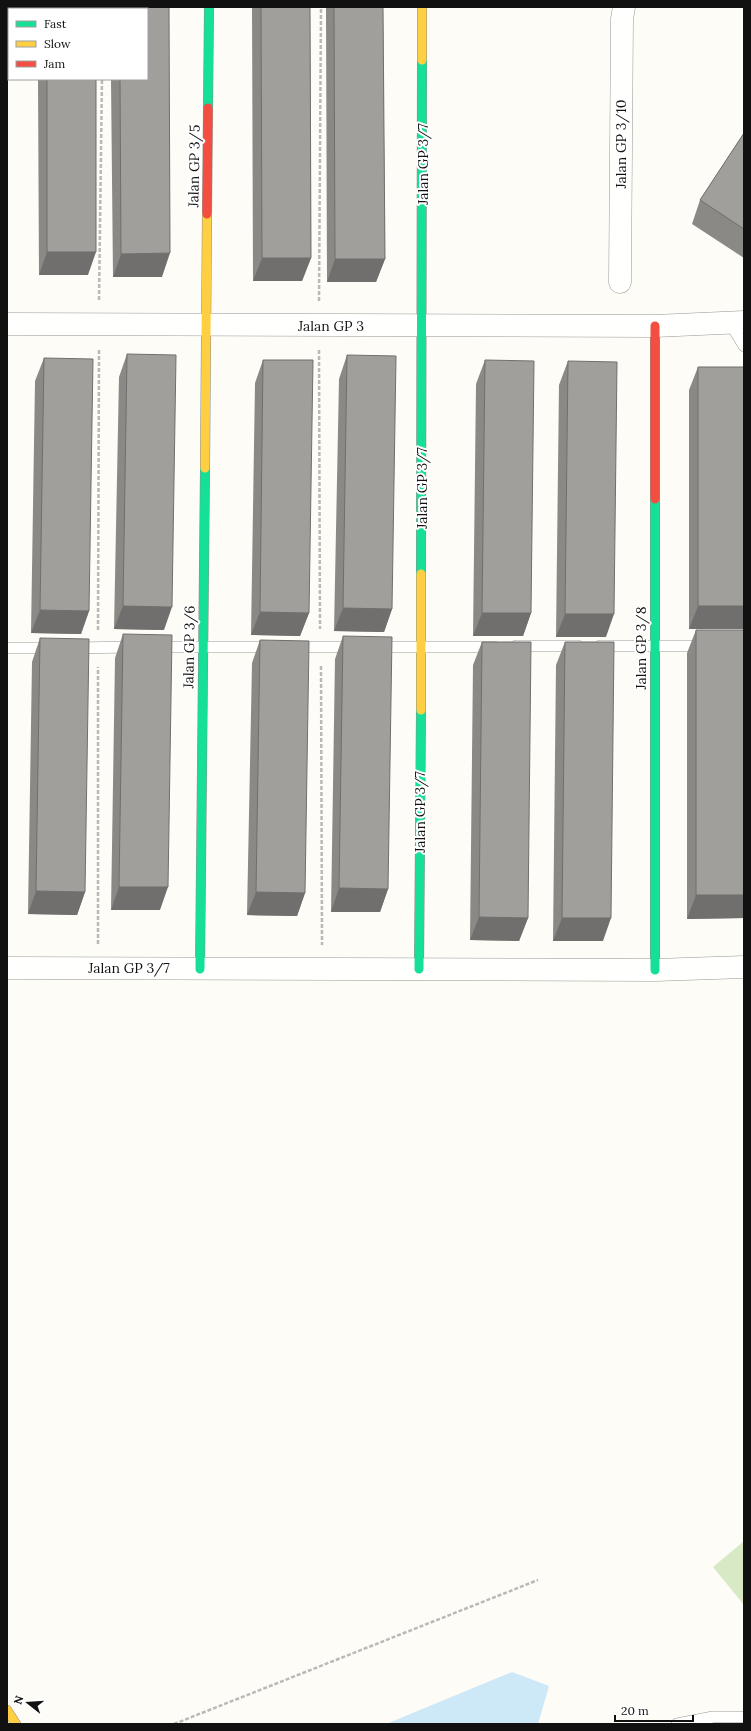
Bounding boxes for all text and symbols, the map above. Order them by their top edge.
legend [8,8,148,80]
text: Fast [44,16,67,31]
text: Slow [44,36,71,51]
text: Jam [43,56,65,71]
street label: Jalan GP 3/10 [612,100,630,189]
street label: Jalan GP 3/7 [414,123,432,206]
street label: Jalan GP 3/5 [184,124,204,209]
street label: Jalan GP 3 [297,317,364,335]
street label: Jalan GP 3/7 [413,447,431,530]
street label: Jalan GP 3/6 [179,605,199,690]
street label: Jalan GP 3/8 [632,606,650,691]
street label: Jalan GP 3/7 [411,771,429,854]
street label: Jalan GP 3/7 [87,959,170,977]
north arrow [8,1683,48,1723]
text: N [10,1693,27,1706]
scale bar [615,1697,693,1723]
text: 20 m [621,1703,649,1718]

